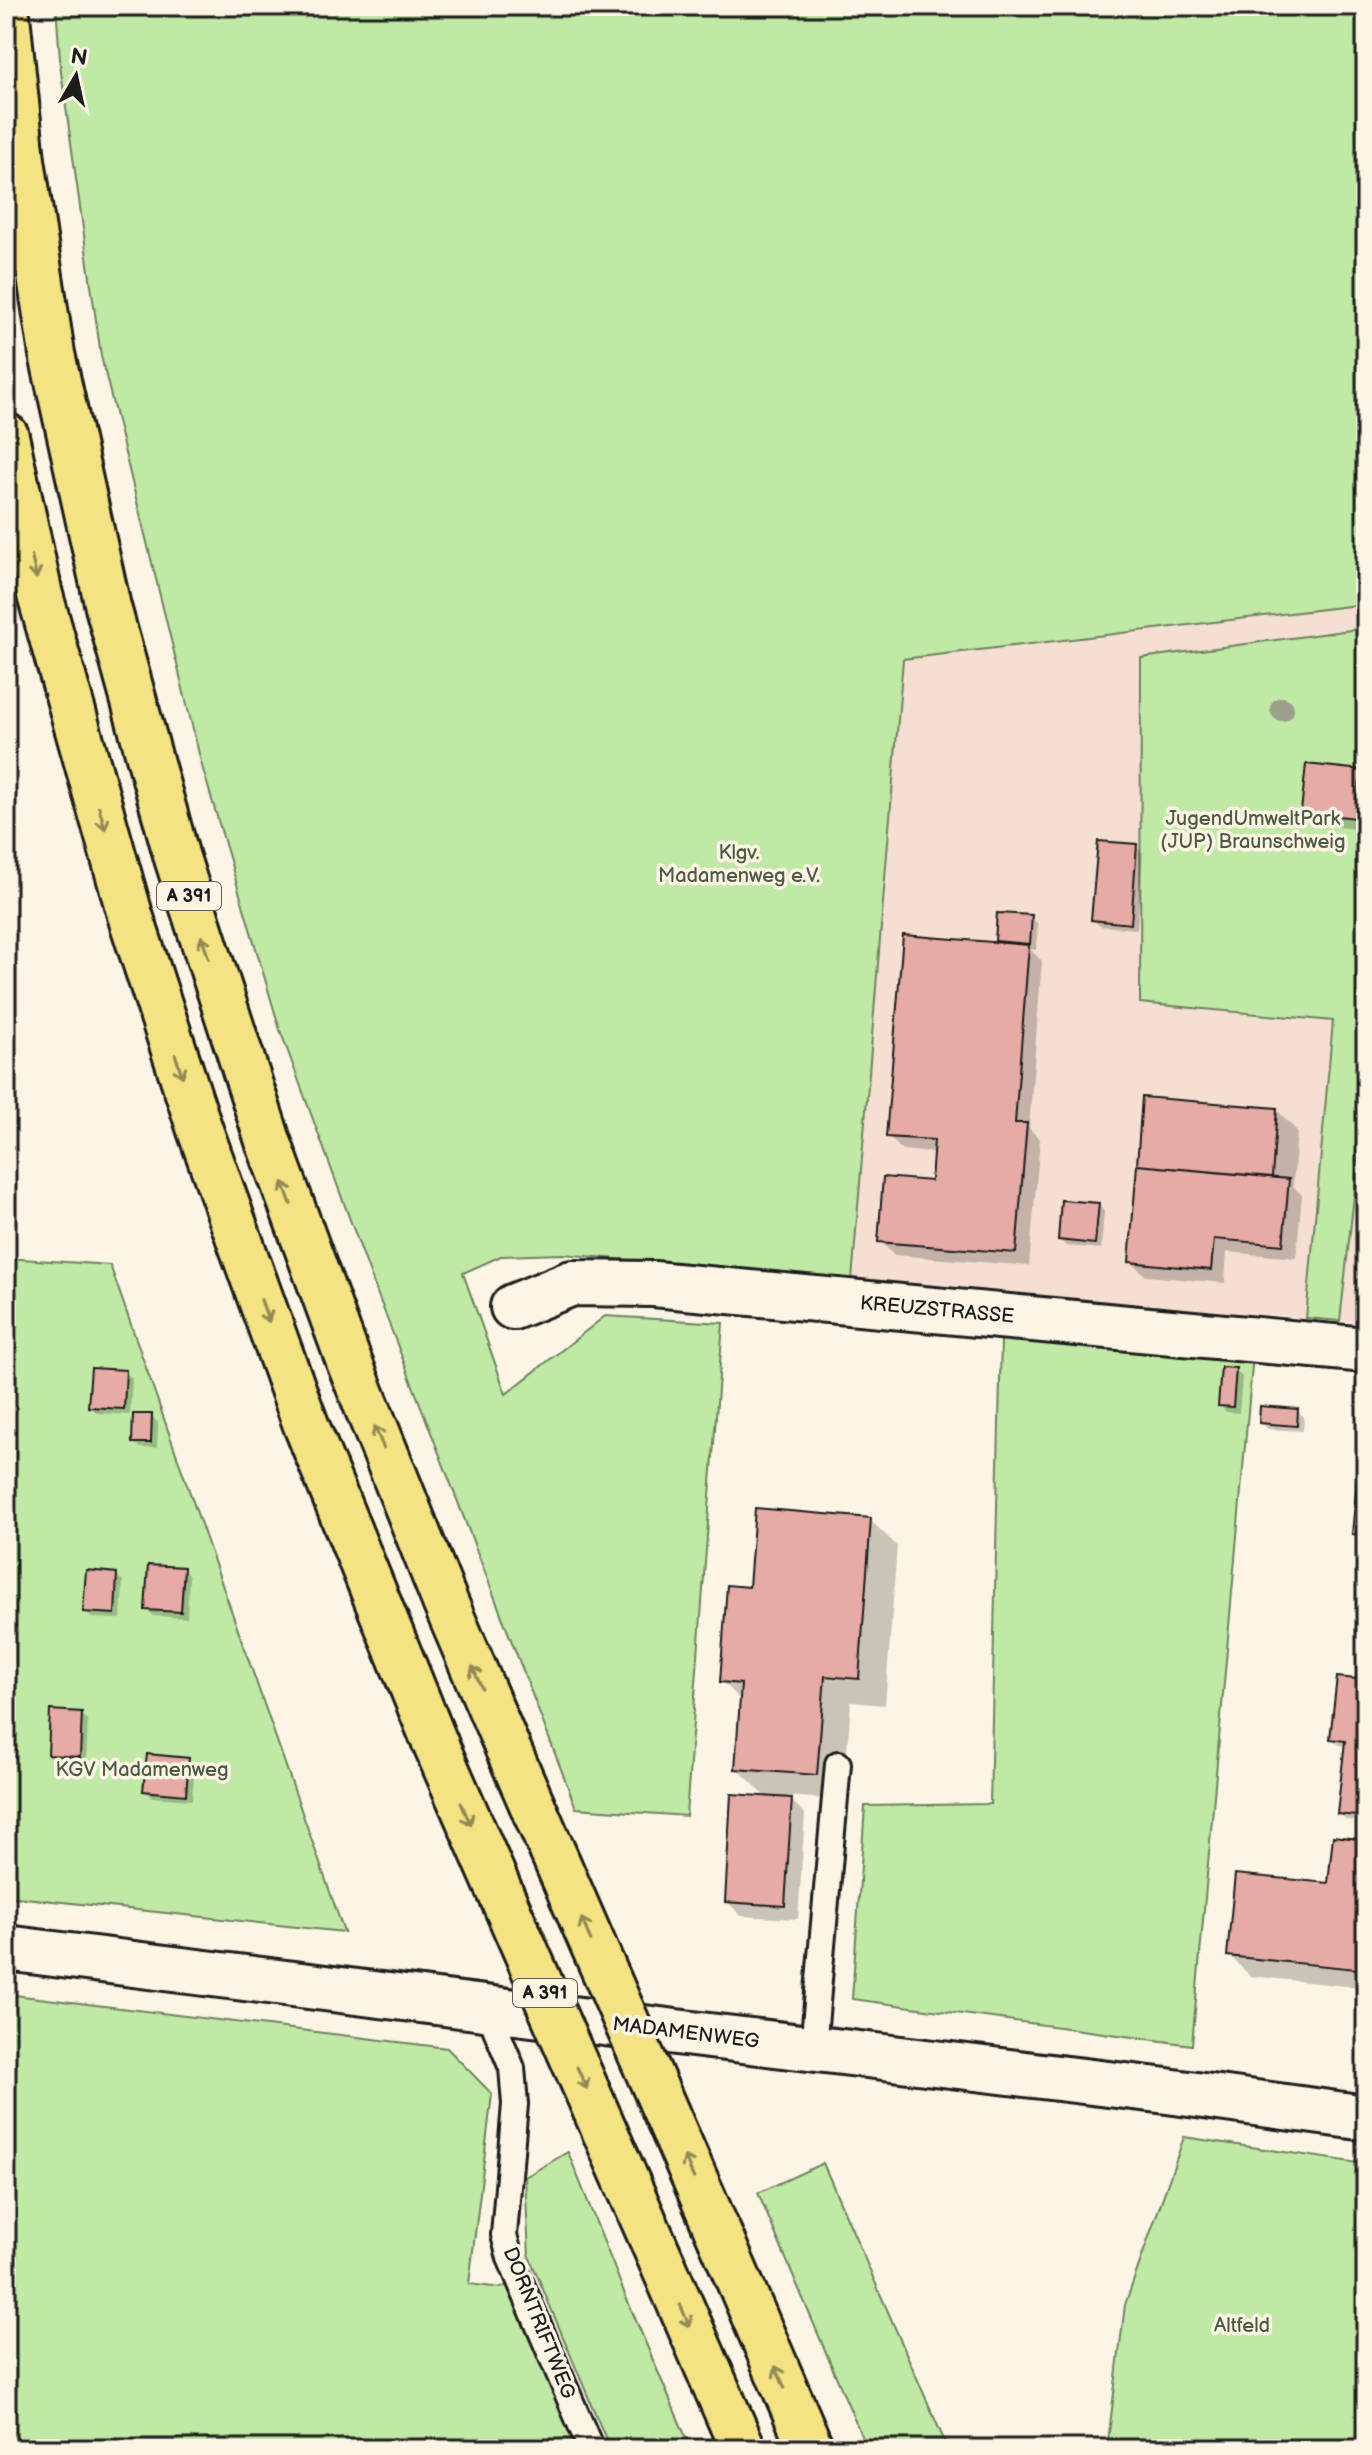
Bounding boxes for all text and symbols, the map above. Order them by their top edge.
north arrow [36,36,116,116]
text: N [69,43,89,72]
one-way arrow [27,553,42,579]
one-way arrow [95,804,110,830]
park label: JugendUmweltPark (JUP) Braunschweig [1160,807,1346,854]
park label: Klgv. Madamenweg e.V. [658,841,820,888]
road number: A 391 [157,882,221,910]
one-way arrow [197,934,212,959]
one-way arrow [172,1053,187,1078]
one-way arrow [279,1182,293,1206]
street label: KREUZSTRASSE [859,1291,1015,1329]
one-way arrow [259,1298,273,1323]
one-way arrow [371,1425,385,1450]
one-way arrow [469,1665,484,1690]
park label: KGV Madamenweg [56,1758,229,1782]
one-way arrow [460,1801,475,1826]
one-way arrow [577,1917,592,1942]
road number: A 391 [513,1979,577,2007]
street label: MADAMENWEG [611,2012,761,2054]
one-way arrow [575,2065,590,2090]
one-way arrow [681,2156,696,2180]
street label: DORNTRIFTWEG [498,2244,580,2402]
one-way arrow [679,2303,694,2328]
park label: Altfeld [1214,2314,1270,2338]
one-way arrow [772,2366,787,2390]

